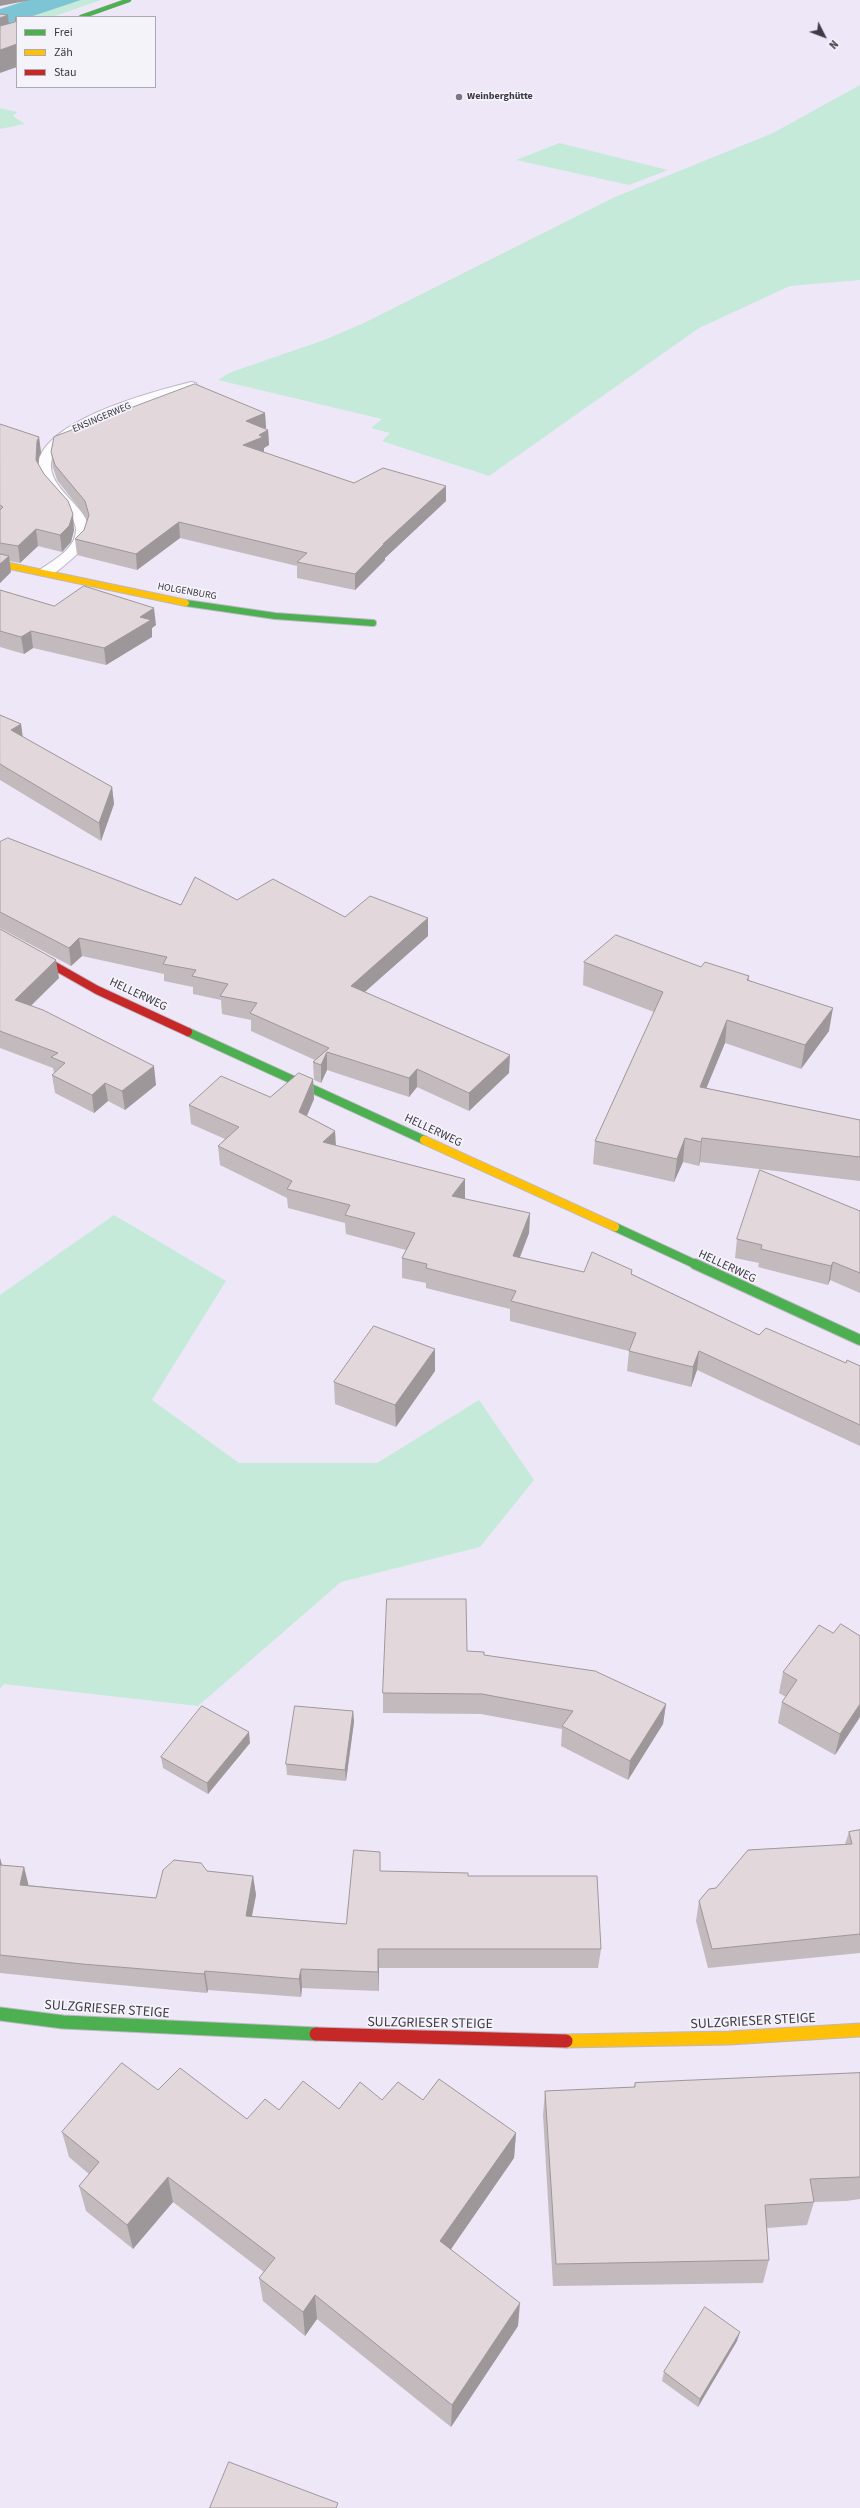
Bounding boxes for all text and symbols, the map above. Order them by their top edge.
legend [16,16,156,88]
north arrow [804,16,844,56]
text: Frei [54,24,73,41]
text: N [825,37,841,52]
text: Zäh [54,44,73,61]
text: Stau [54,64,77,81]
place label: Weinberghütte [467,91,533,103]
marker: Weinberghütte [454,92,464,102]
street label: ENSINGERWEG [71,400,133,436]
street label: HOLGENBURG [156,581,218,603]
street label: HELLERWEG [107,975,169,1015]
street label: HELLERWEG [402,1111,464,1151]
street label: HELLERWEG [696,1247,758,1287]
street label: SULZGRIESER STEIGE [44,1997,170,2023]
street label: SULZGRIESER STEIGE [690,2010,816,2034]
street label: SULZGRIESER STEIGE [367,2015,493,2033]

